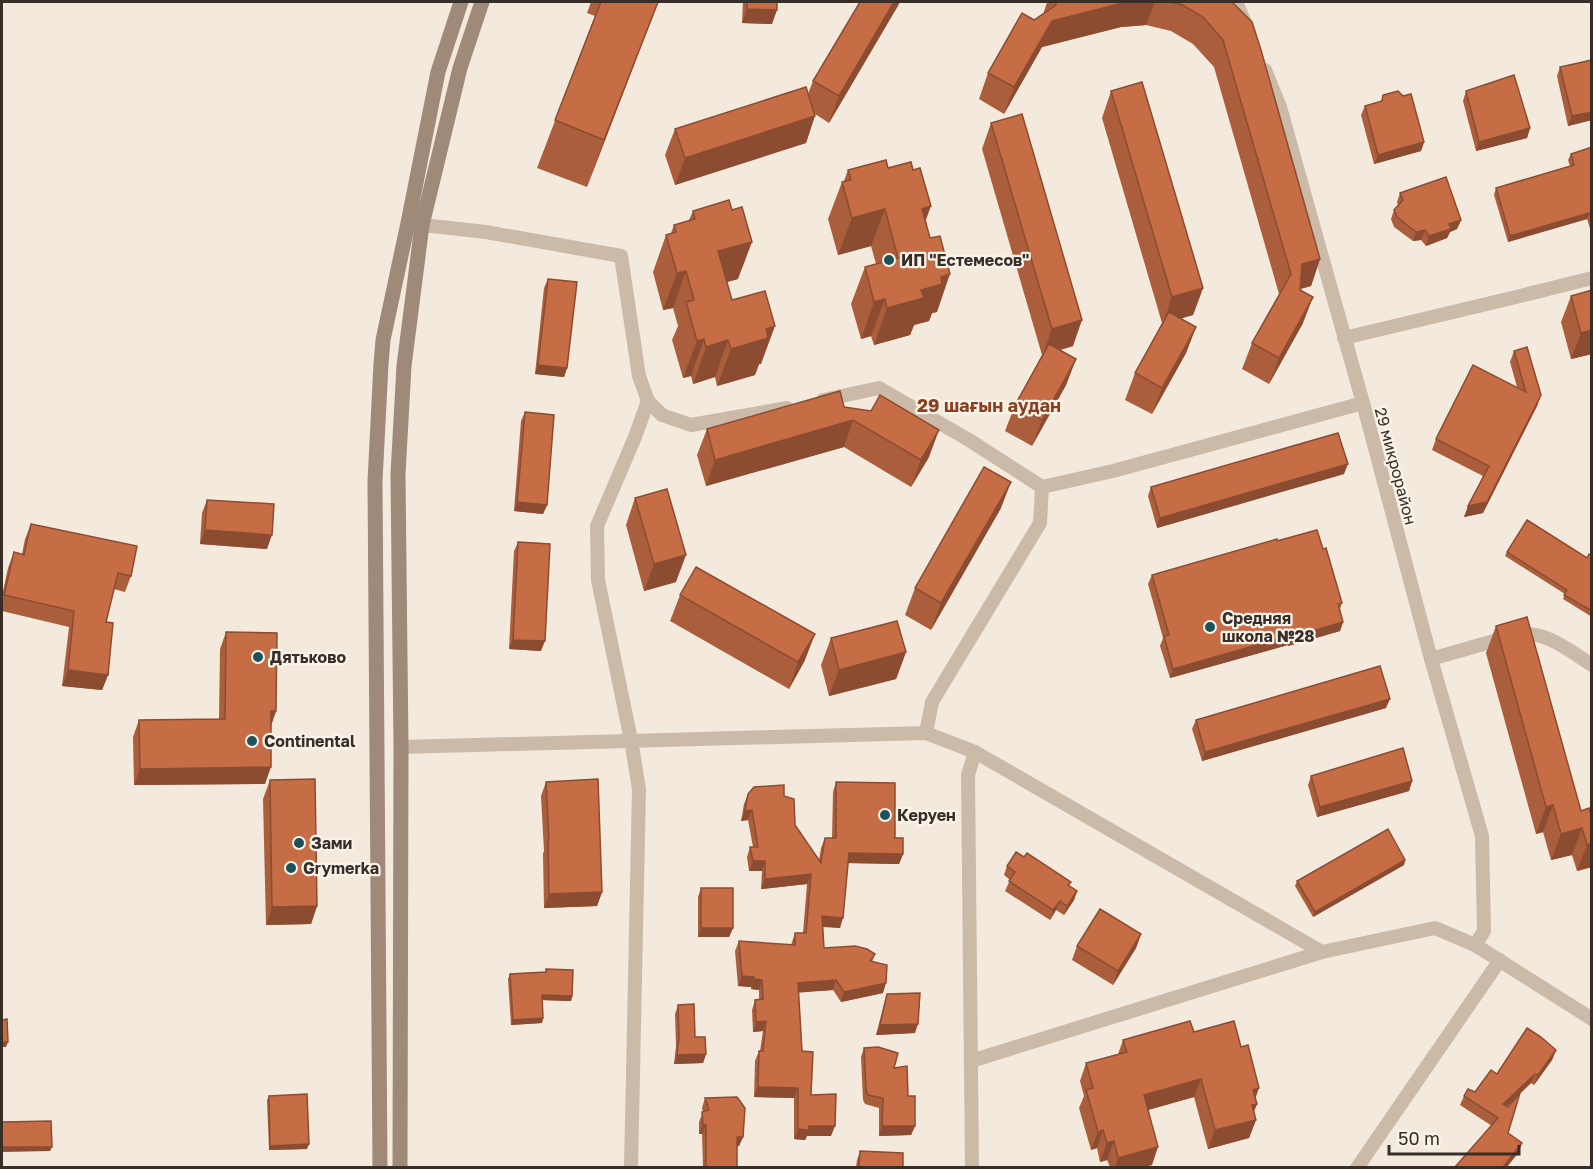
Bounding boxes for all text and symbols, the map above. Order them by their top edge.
place label: ИП "Естемесов" [901,250,1029,270]
marker: ИП "Естемесов" [882,253,896,267]
district label: 29 шағын аудан [917,394,1061,416]
street label: 29 микрорайон [1371,405,1421,527]
place label: Средняя школа №28 [1222,608,1314,646]
marker: Средняя школа №28 [1203,620,1217,634]
place label: Дятьково [270,647,346,667]
marker: Дятьково [251,650,265,664]
place label: Continental [264,731,356,751]
marker: Continental [245,734,259,748]
place label: Керуен [897,805,956,825]
marker: Керуен [878,808,892,822]
place label: Зами [311,833,352,853]
marker: Зами [292,836,306,850]
place label: Grymerka [303,858,379,878]
marker: Grymerka [284,861,298,875]
scale bar [1389,1118,1520,1156]
text: 50 m [1398,1127,1440,1149]

